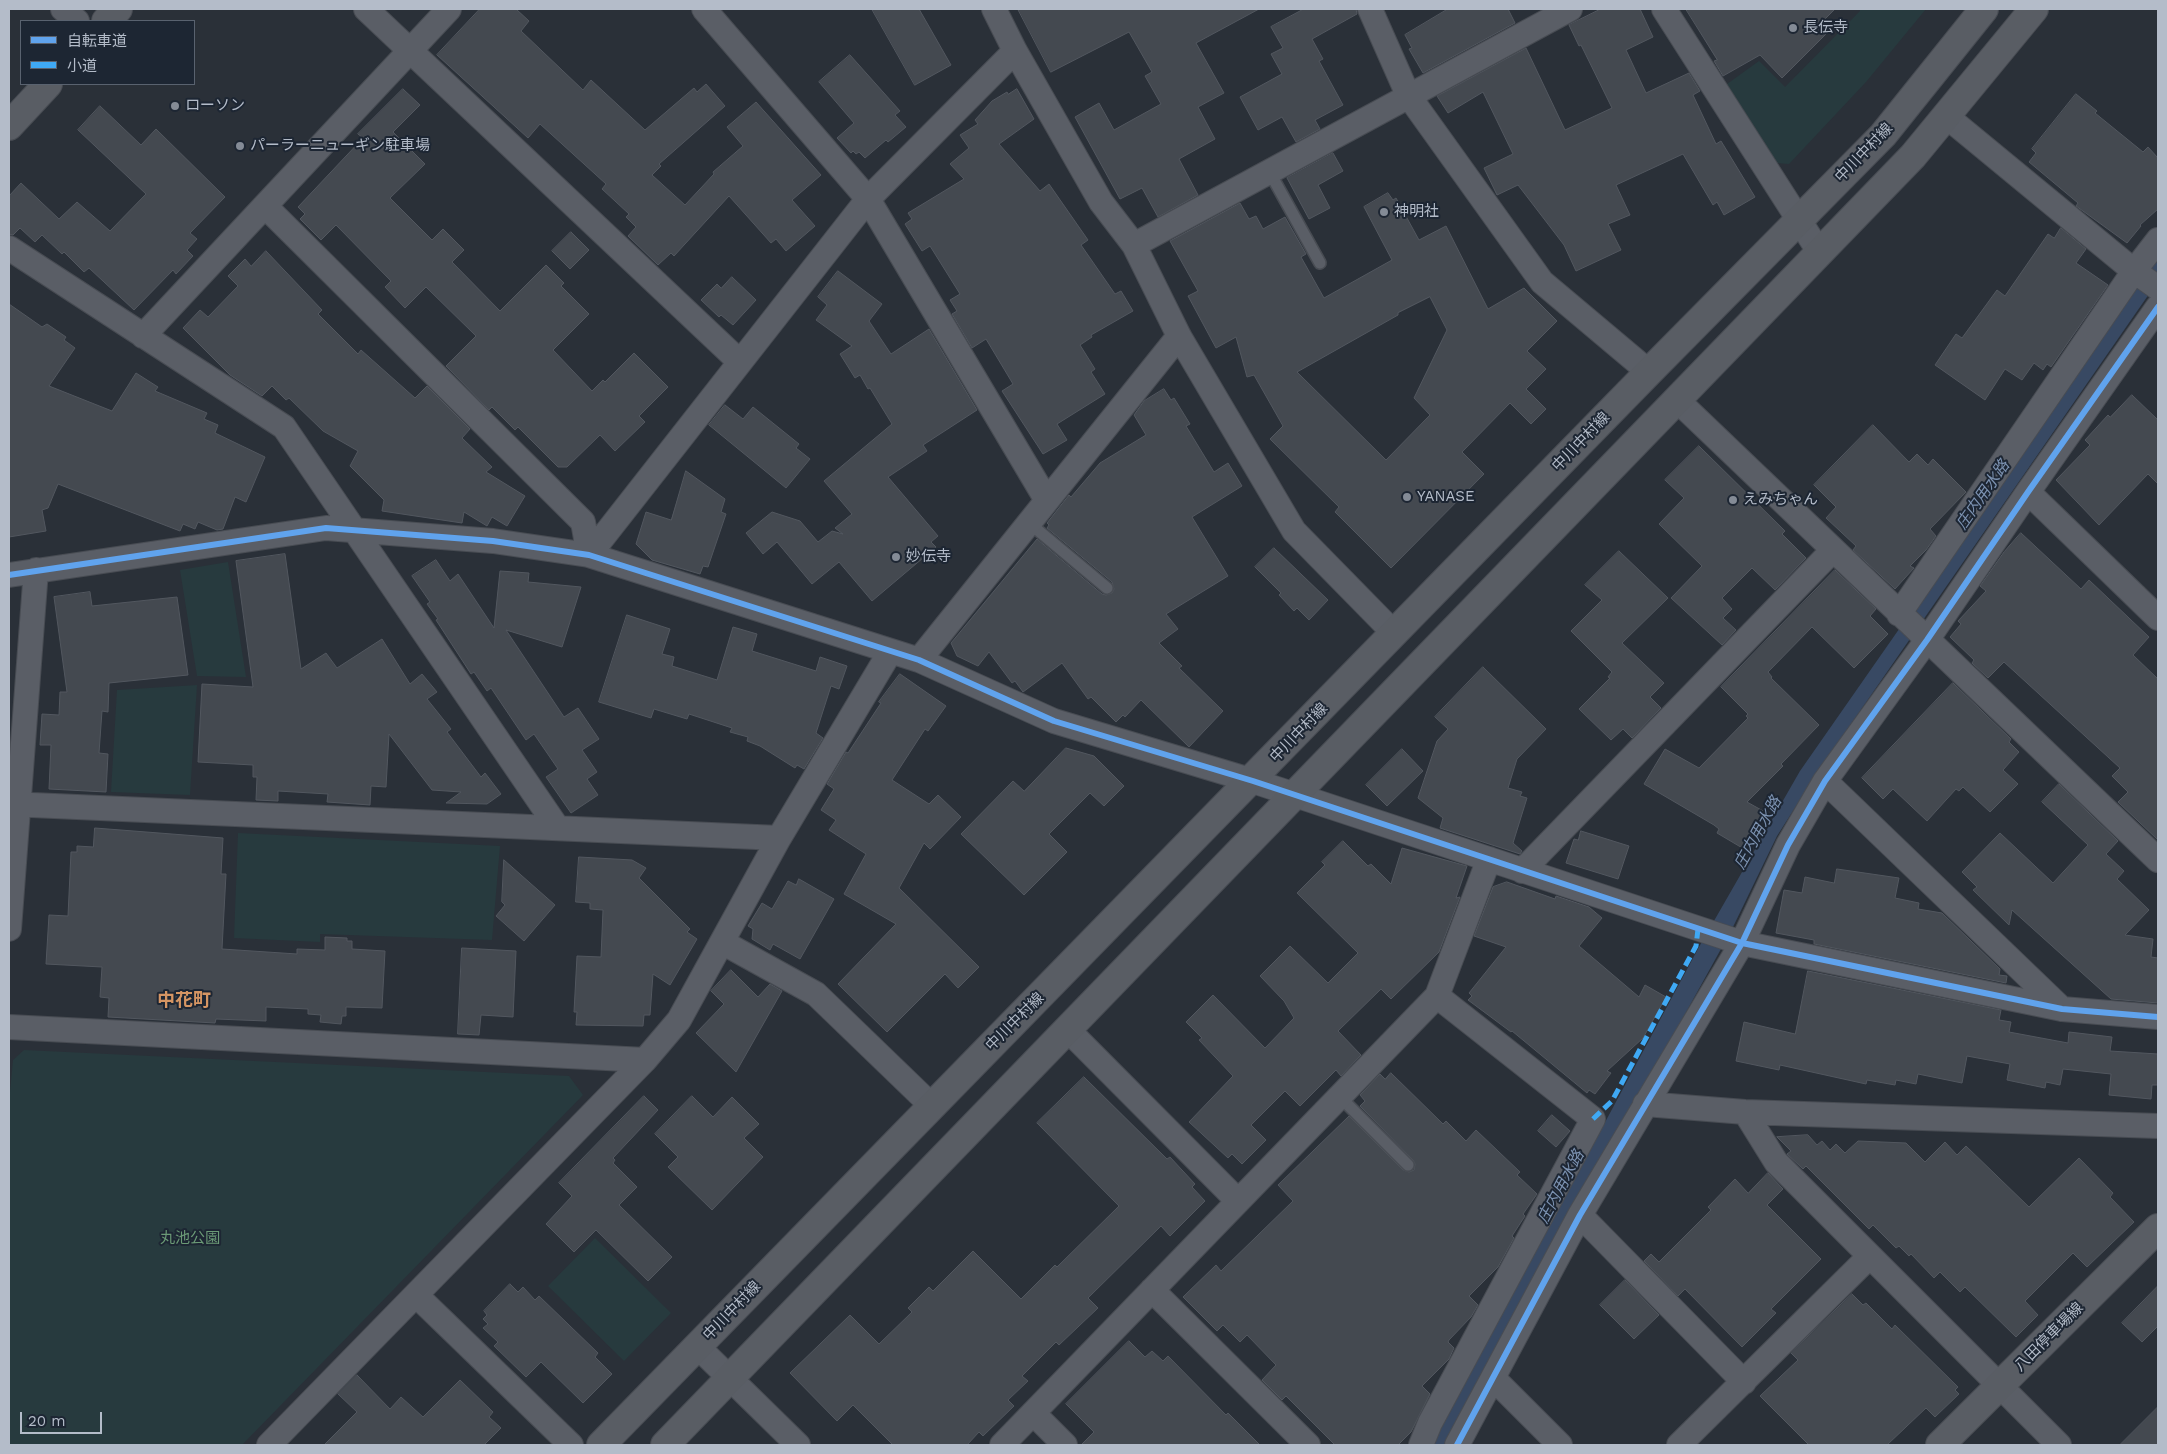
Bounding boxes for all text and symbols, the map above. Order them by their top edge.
place label: 長伝寺 [1803,19,1848,37]
legend [20,20,195,85]
marker: 長伝寺 [1787,22,1799,34]
text: 自転車道 [67,32,127,50]
text: 小道 [67,57,97,75]
place label: ローソン [185,97,245,115]
marker: ローソン [169,100,181,112]
street label: 中川中村線 [1831,120,1897,186]
place label: パーラーニューギン駐車場 [250,137,430,155]
marker: パーラーニューギン駐車場 [234,140,246,152]
place label: 神明社 [1394,203,1439,221]
marker: 神明社 [1378,206,1390,218]
street label: 中川中村線 [1548,409,1614,475]
water label: 庄内用水路 [1952,457,2014,533]
place label: YANASE [1417,488,1474,506]
marker: YANASE [1401,491,1413,503]
place label: えみちゃん [1743,491,1818,509]
marker: えみちゃん [1727,494,1739,506]
place label: 妙伝寺 [906,548,951,566]
marker: 妙伝寺 [890,551,902,563]
street label: 中川中村線 [1266,700,1332,766]
water label: 庄内用水路 [1730,793,1786,873]
street label: 中川中村線 [982,989,1048,1055]
district label: 中花町 [157,990,211,1012]
water label: 庄内用水路 [1534,1147,1588,1227]
park label: 丸池公園 [160,1230,220,1248]
street label: 中川中村線 [699,1278,765,1344]
street label: 八田停車場線 [2011,1299,2087,1375]
scale bar [22,1402,105,1434]
text: 20 m [28,1412,66,1430]

